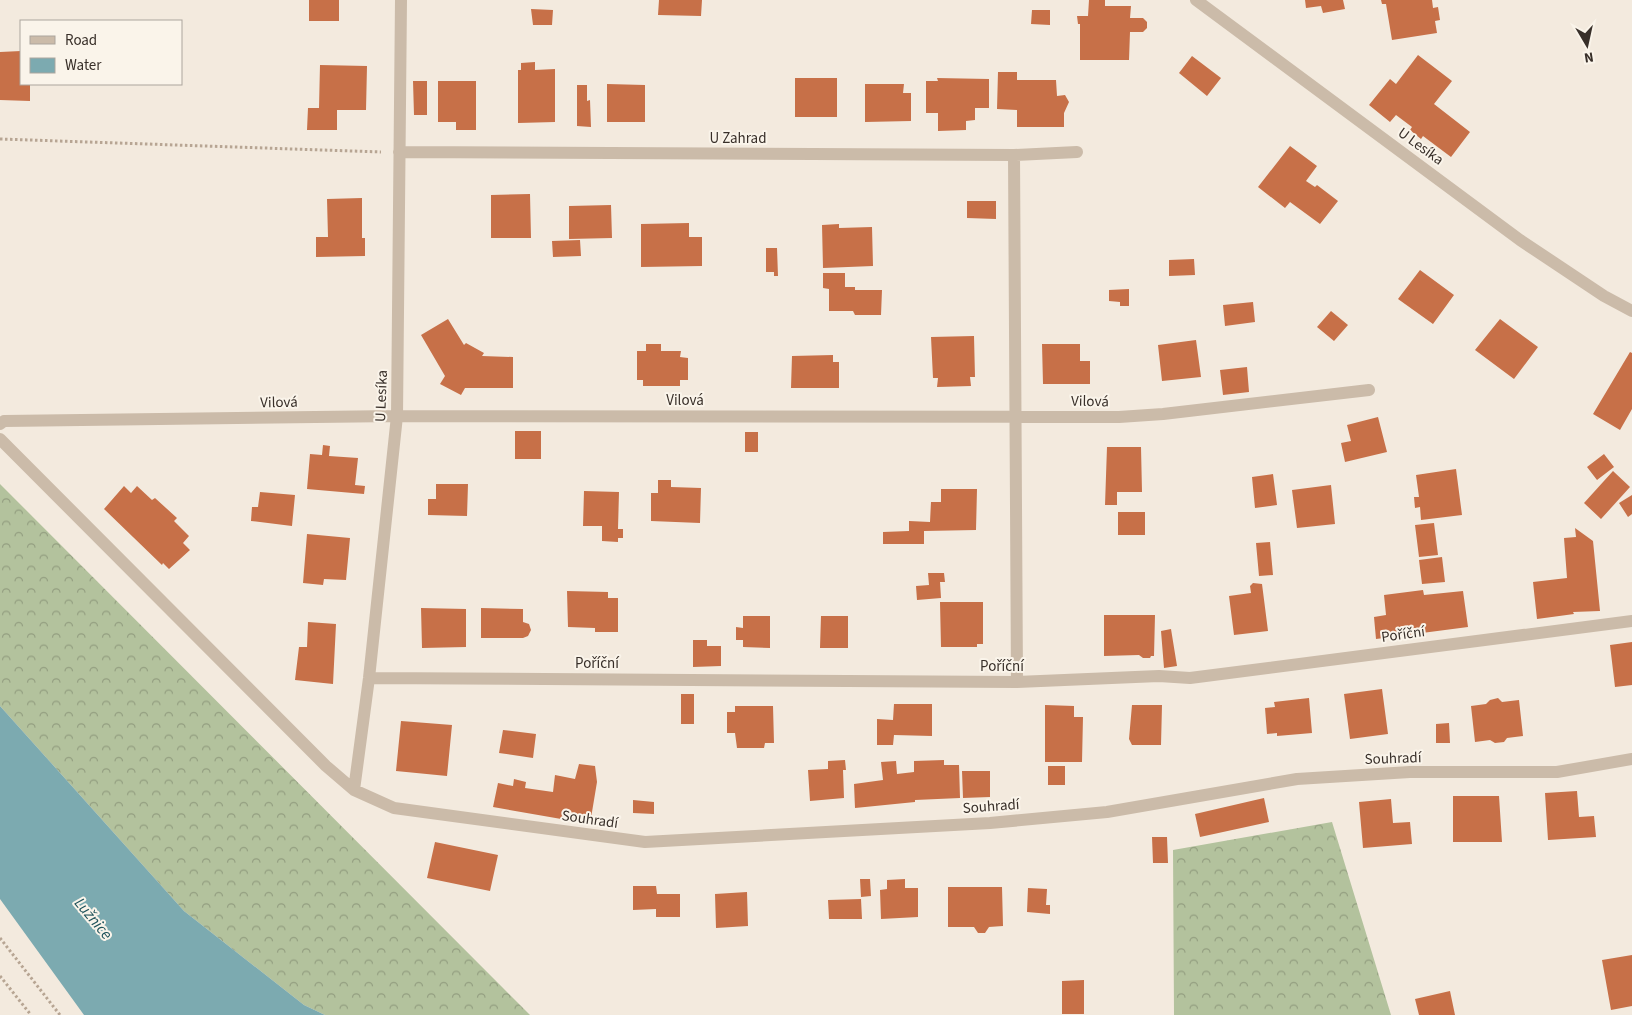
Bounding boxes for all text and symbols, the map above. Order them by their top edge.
legend [20,20,182,85]
north arrow [1562,20,1612,70]
text: Road [65,30,97,51]
text: N [1583,46,1595,67]
text: Water [65,55,102,76]
street label: U Lesíka [1393,123,1448,170]
street label: U Zahrad [710,128,766,149]
street label: U Lesíka [370,370,393,422]
street label: Vilová [666,390,704,411]
street label: Vilová [1071,391,1109,412]
street label: Vilová [260,392,298,413]
street label: Poříční [1380,621,1428,648]
street label: Poříční [575,653,620,674]
street label: Poříční [980,656,1025,677]
street label: Souhradí [1364,747,1423,770]
street label: Souhradí [962,794,1021,819]
street label: Souhradí [560,805,621,834]
water label: Lužnice [69,893,118,945]

